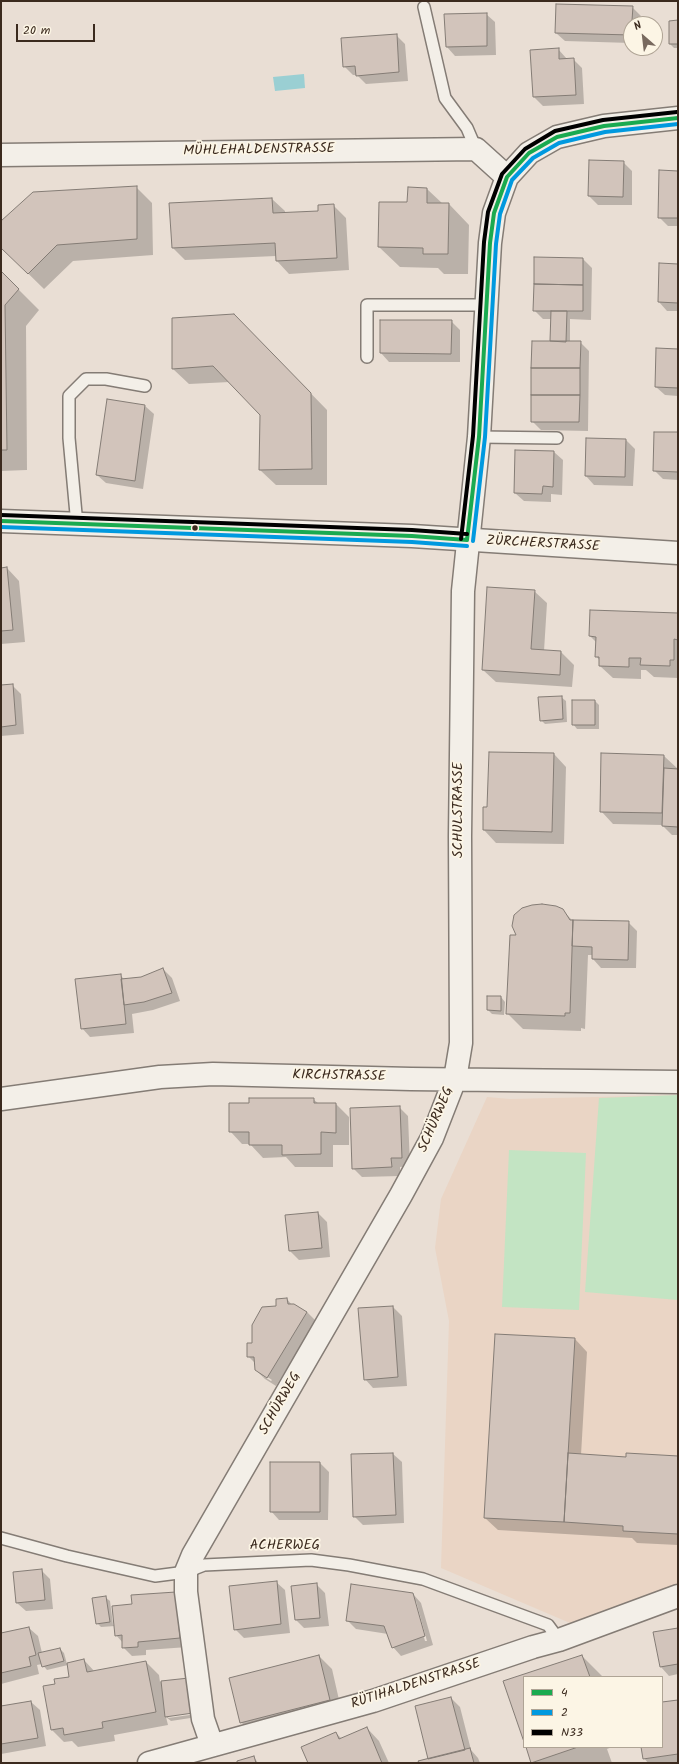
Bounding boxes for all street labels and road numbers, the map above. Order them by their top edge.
street label: MÜHLEHALDENSTRASSE [183,141,335,161]
street label: ZÜRCHERSTRASSE [486,534,600,556]
street label: SCHULSTRASSE [452,762,468,858]
street label: KIRCHSTRASSE [292,1068,386,1086]
street label: SCHÜRWEG [416,1085,458,1155]
street label: SCHÜRWEG [256,1370,306,1438]
street label: ACHERWEG [250,1539,320,1555]
street label: RÜTIHALDENSTRASSE [349,1656,483,1714]

